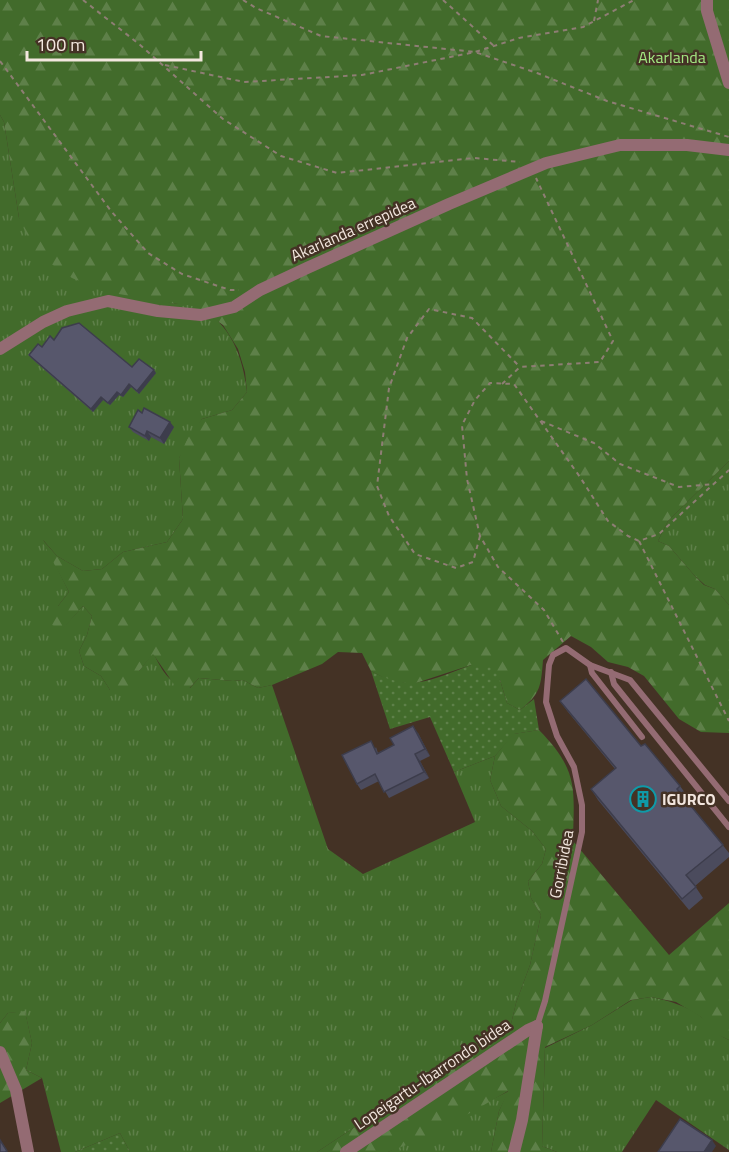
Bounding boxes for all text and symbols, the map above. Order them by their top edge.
scale bar [27,24,201,62]
text: 100 m [36,31,85,58]
park label: Akarlanda [638,45,706,69]
street label: Akarlanda errepidea [287,191,419,267]
building icon: IGURCO [628,784,658,814]
place label: IGURCO [662,787,716,811]
street label: Gorribidea [543,828,579,900]
street label: Lopeigartu-Ibarrondo bidea [349,1013,515,1135]

